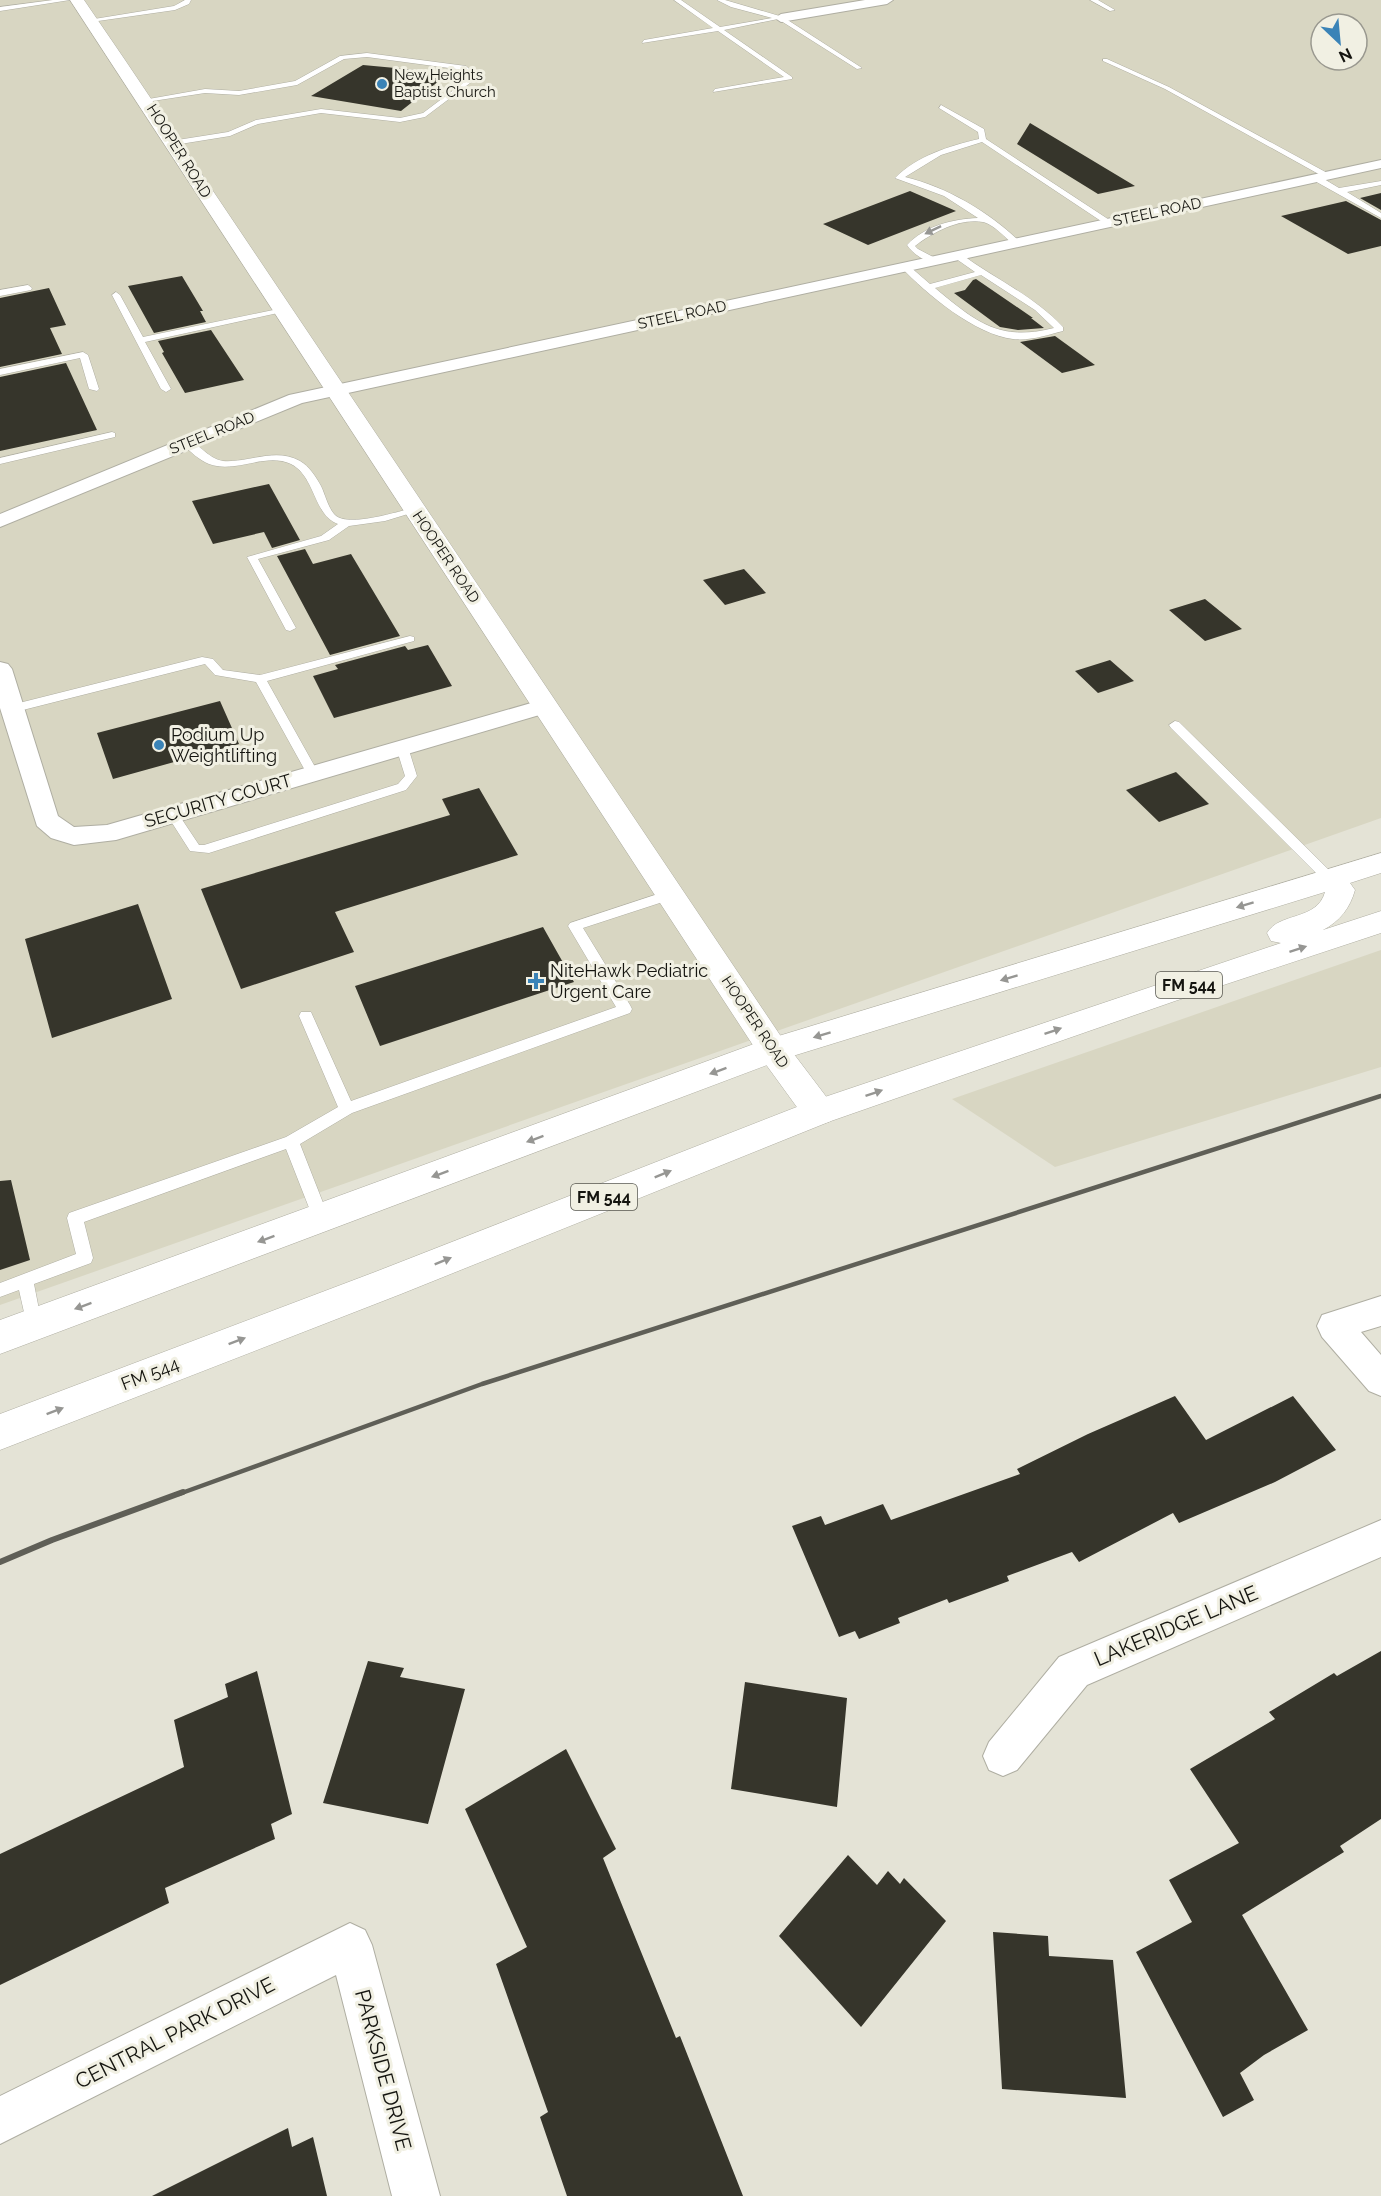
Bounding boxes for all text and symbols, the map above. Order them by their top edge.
north arrow [1309,12,1369,72]
text: N [1336,44,1355,66]
place label: New Heights Baptist Church [394,66,496,101]
marker: New Heights Baptist Church [375,77,389,91]
street label: HOOPER ROAD [143,101,215,201]
street label: STEEL ROAD [1111,194,1203,230]
one-way arrow [925,225,942,235]
street label: STEEL ROAD [636,297,728,333]
street label: STEEL ROAD [167,408,257,458]
street label: HOOPER ROAD [409,508,484,607]
place label: Podium Up Weightlifting [171,724,277,766]
marker: Podium Up Weightlifting [152,738,166,752]
street label: SECURITY COURT [142,769,294,832]
one-way arrow [1236,901,1254,910]
one-way arrow [1289,944,1307,954]
place label: NiteHawk Pediatric Urgent Care [550,960,708,1002]
marker: NiteHawk Pediatric Urgent Care [527,972,545,990]
road number: FM 544 [1156,972,1222,998]
street label: HOOPER ROAD [718,973,793,1072]
one-way arrow [1000,974,1018,983]
one-way arrow [1044,1026,1062,1036]
one-way arrow [813,1031,831,1040]
one-way arrow [709,1067,727,1076]
one-way arrow [866,1087,884,1097]
one-way arrow [526,1135,544,1144]
one-way arrow [654,1169,672,1178]
one-way arrow [431,1170,449,1179]
road number: FM 544 [571,1184,637,1210]
one-way arrow [257,1234,275,1244]
one-way arrow [434,1256,452,1265]
one-way arrow [74,1302,92,1312]
one-way arrow [228,1336,246,1345]
street label: FM 544 [118,1353,182,1394]
one-way arrow [46,1406,64,1416]
street label: LAKERIDGE LANE [1090,1580,1261,1671]
street label: CENTRAL PARK DRIVE [71,1971,279,2094]
street label: PARKSIDE DRIVE [350,1987,417,2153]

